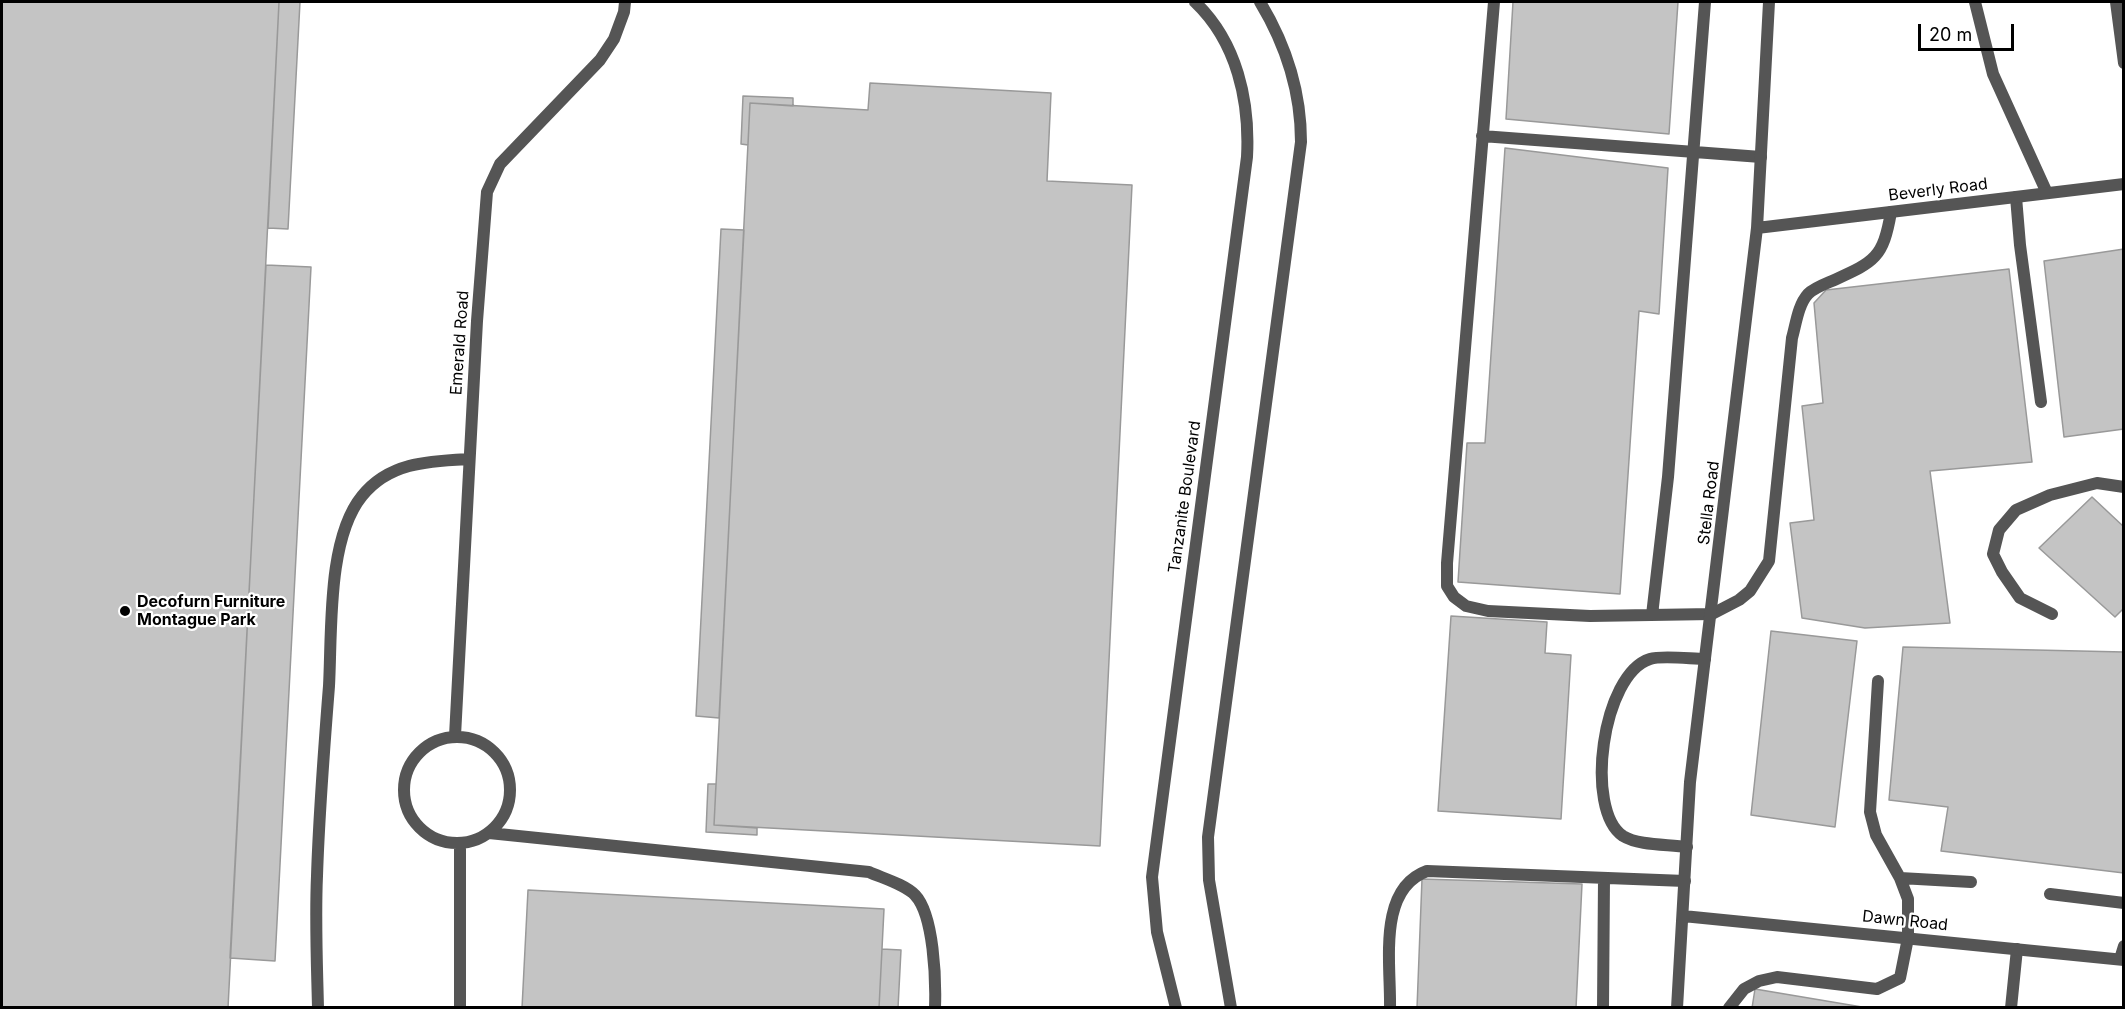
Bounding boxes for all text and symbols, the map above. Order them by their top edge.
scale bar [1921,12,2017,50]
text: 20 m [1929,24,1972,45]
street label: Beverly Road [1887,174,1989,206]
street label: Emerald Road [447,290,473,396]
street label: Tanzanite Boulevard [1165,420,1205,574]
street label: Stella Road [1694,460,1724,546]
place label: Decofurn Furniture Montague Park [137,592,285,630]
marker: Decofurn Furniture Montague Park [118,604,132,618]
street label: Dawn Road [1861,907,1949,935]

